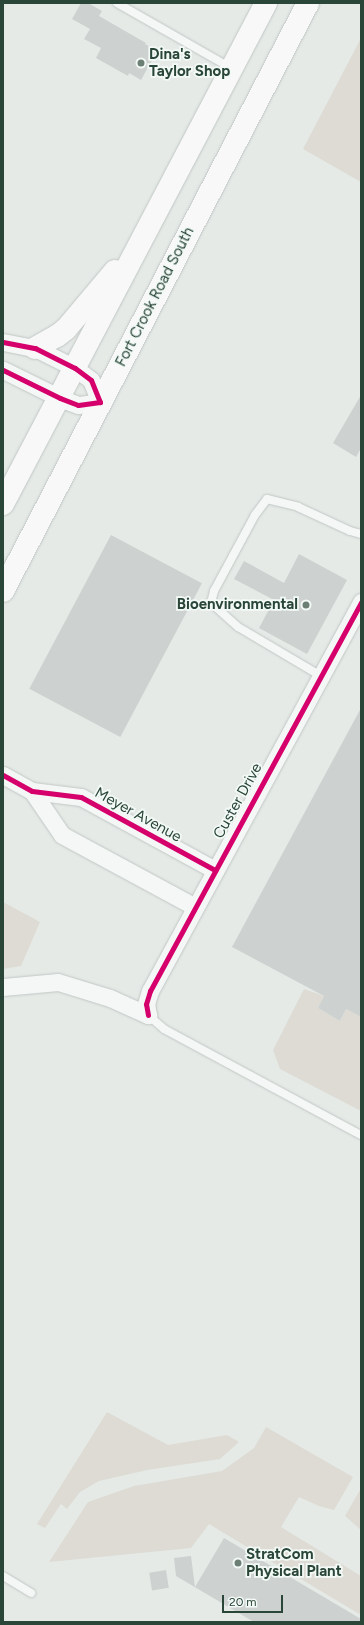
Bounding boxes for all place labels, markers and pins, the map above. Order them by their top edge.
place label: Dina's Taylor Shop [149,45,230,80]
marker: Dina's Taylor Shop [136,58,146,68]
place label: Bioenvironmental [177,596,298,614]
marker: Bioenvironmental [301,600,311,610]
place label: StratCom Physical Plant [246,1545,342,1580]
marker: StratCom Physical Plant [233,1558,243,1568]

